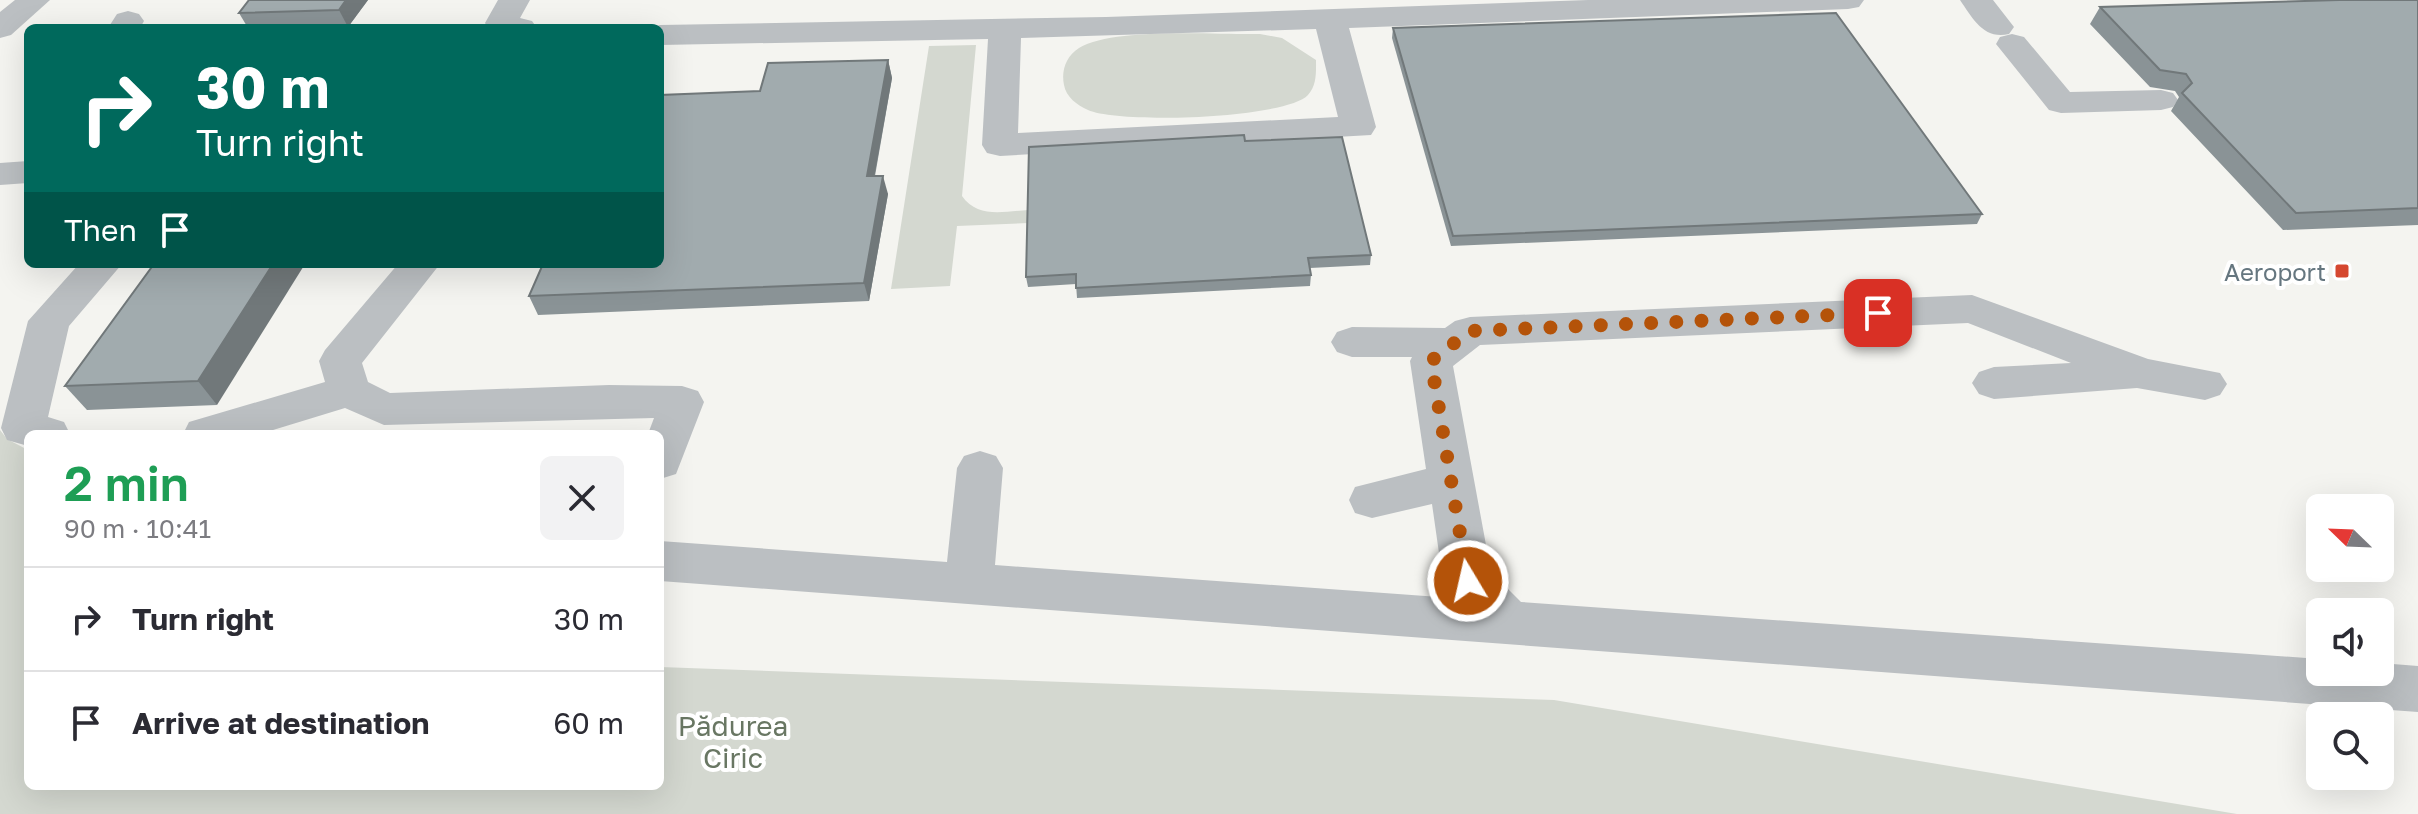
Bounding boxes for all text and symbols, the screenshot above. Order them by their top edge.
text: 30 m [196,53,330,120]
icon: right [64,56,168,160]
text: Turn right [196,121,364,164]
icon: arrive [153,208,197,252]
text: Then [64,212,137,248]
place label: Aeroport [2224,257,2326,286]
marker: Aeroport [2333,262,2351,280]
pin [1844,279,1912,347]
icon: arrive [1856,291,1900,335]
text: 2 min [64,454,189,512]
button: close [540,456,624,540]
north arrow [2306,494,2394,582]
map controls [2306,494,2394,790]
text: 90 m · 10:41 [64,513,211,544]
position arrow [1426,539,1510,623]
icon: right [64,597,108,641]
button: sound [2306,598,2394,686]
text: Turn right [132,601,274,637]
text: 30 m [554,601,624,637]
icon: arrive [64,701,108,745]
button: search [2306,702,2394,790]
text: Arrive at destination [132,705,429,741]
text: 60 m [553,705,624,741]
park label: Pădurea Ciric [678,709,788,774]

